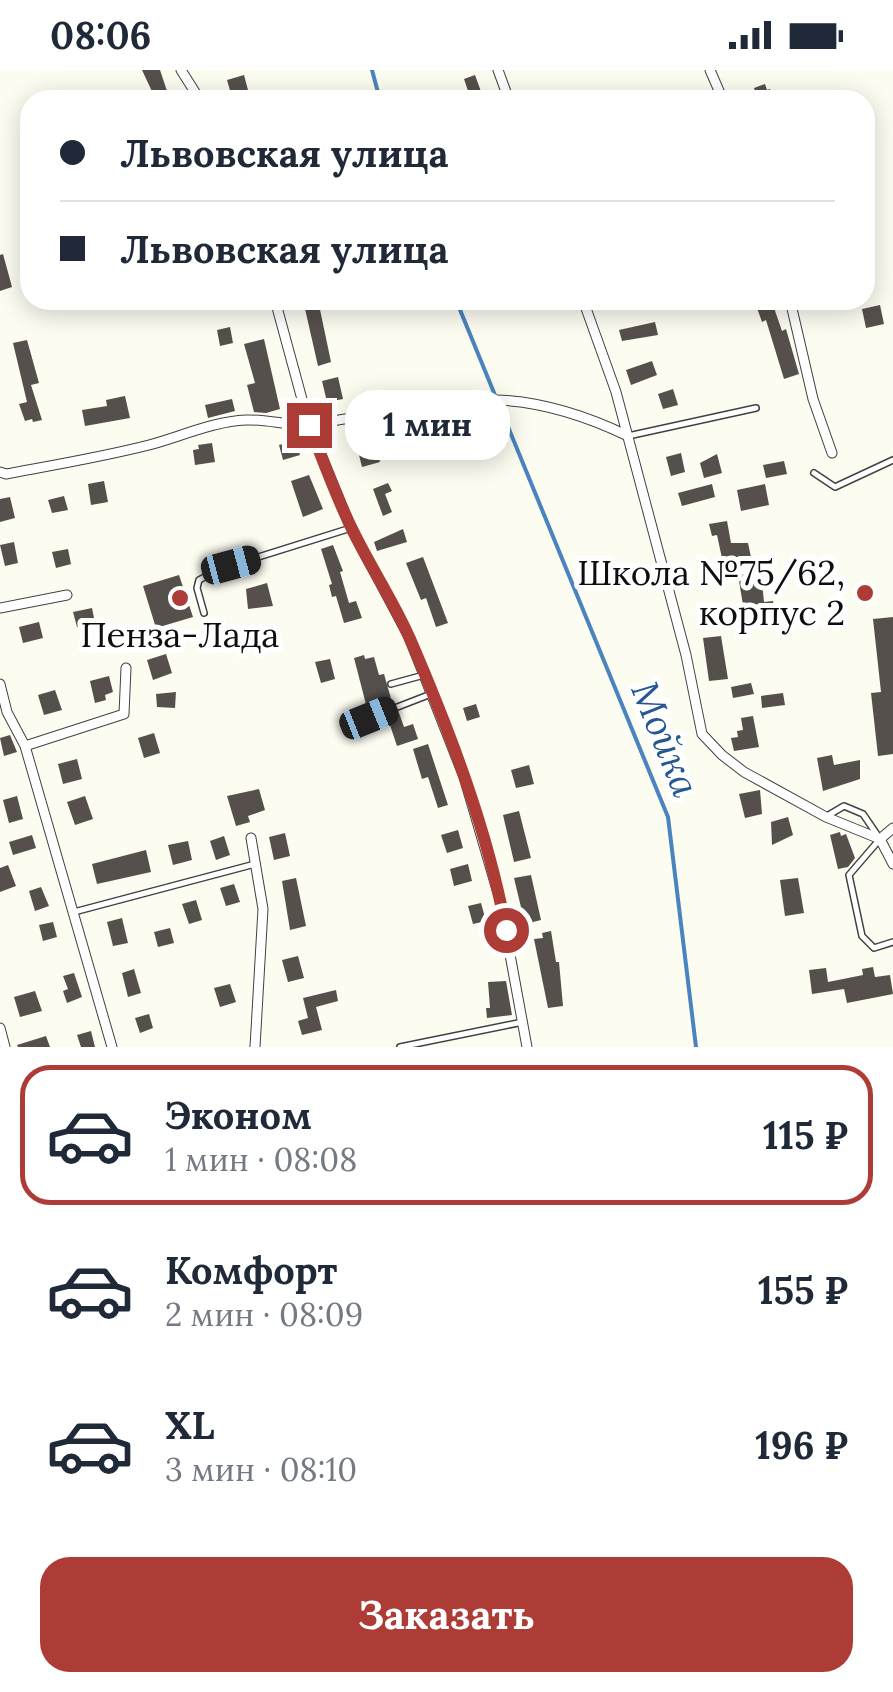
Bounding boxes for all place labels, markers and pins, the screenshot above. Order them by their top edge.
place label: Школа №75/62, корпус 2 [577,550,845,635]
marker: Школа №75/62, корпус 2 [854,582,876,604]
marker: Пенза-Лада [169,587,191,609]
place label: Пенза-Лада [81,612,279,657]

